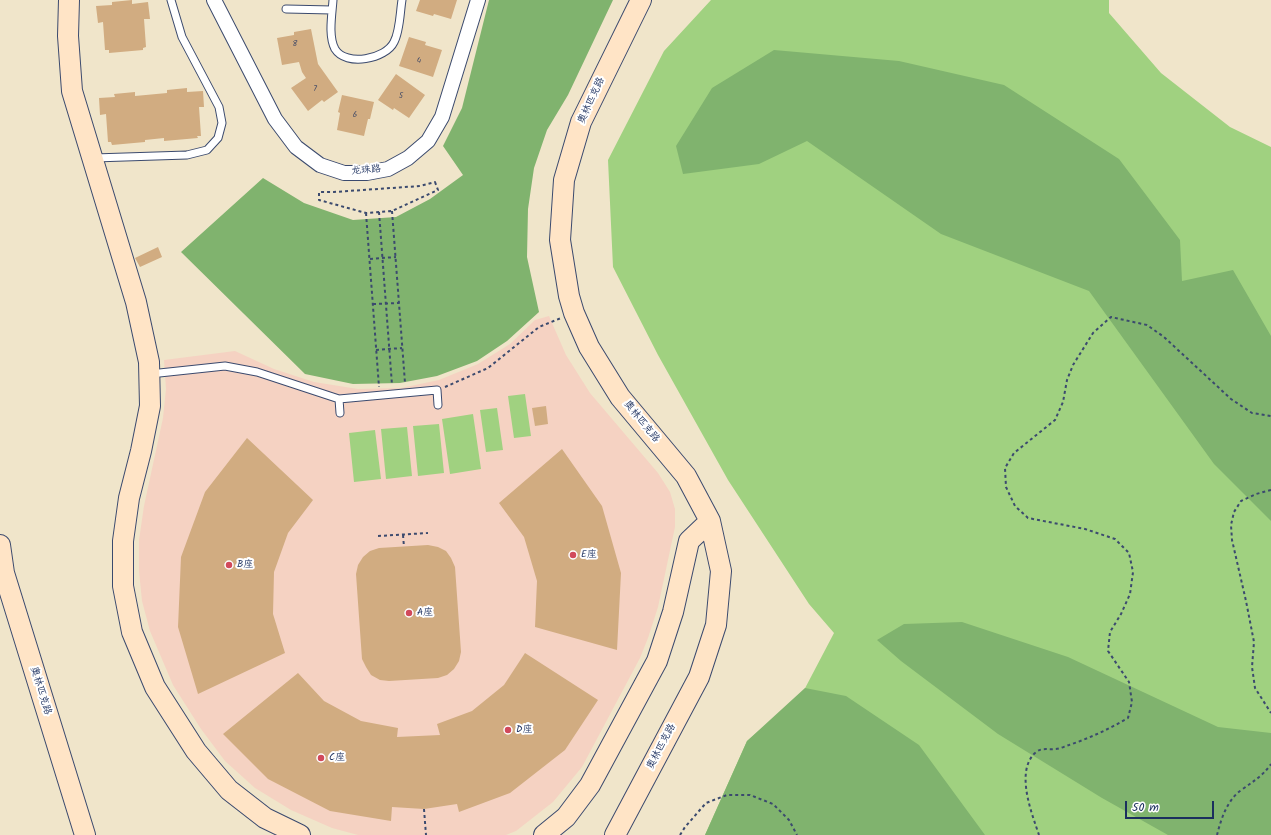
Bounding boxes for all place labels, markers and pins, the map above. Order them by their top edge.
place label: E座 [581,549,597,561]
marker: E座 [568,550,578,560]
place label: B座 [237,559,253,571]
marker: B座 [224,560,234,570]
place label: A座 [417,607,433,619]
marker: A座 [404,608,414,618]
place label: D座 [516,724,532,736]
marker: D座 [503,725,513,735]
place label: C座 [329,752,345,764]
marker: C座 [316,753,326,763]

